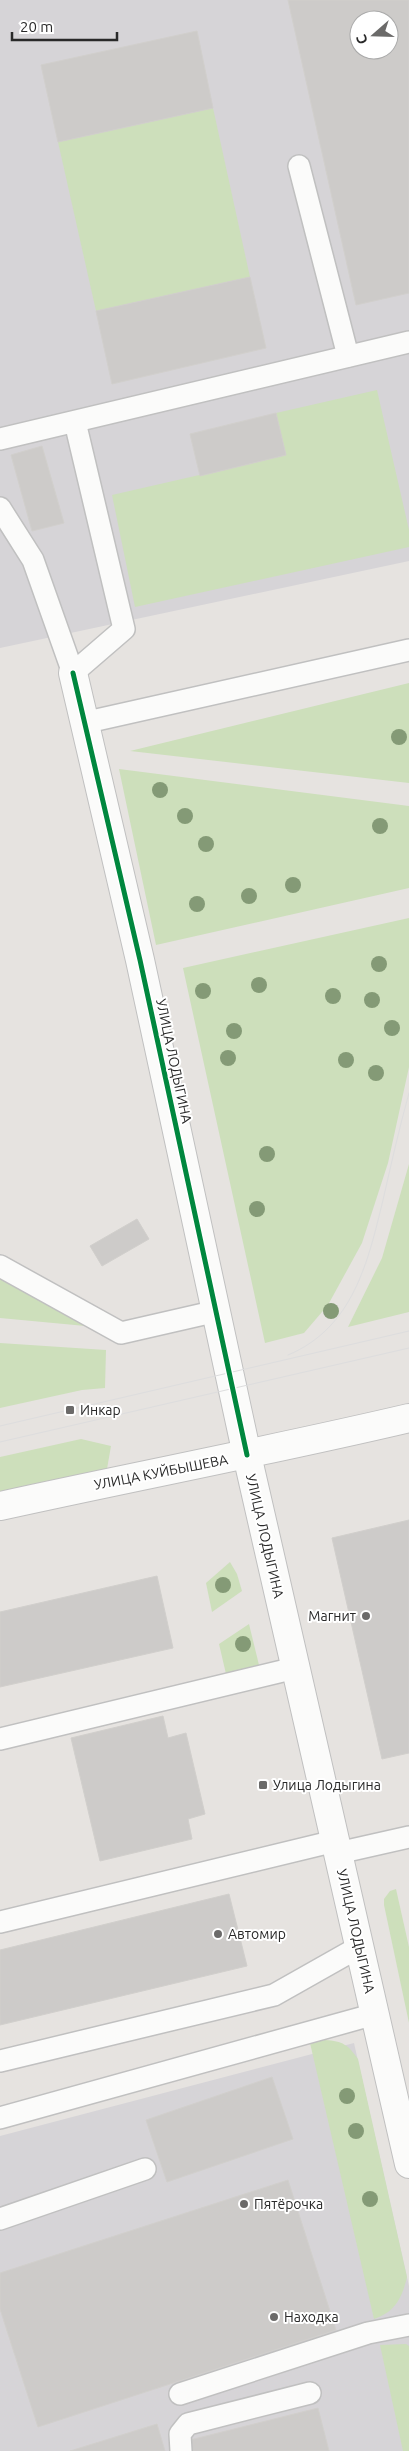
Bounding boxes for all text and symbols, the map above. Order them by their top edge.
scale bar [12,10,118,42]
north arrow [349,10,399,60]
text: 20 m [20,18,53,35]
text: С [353,32,371,46]
street label: УЛИЦА ЛОДЫГИНА [153,997,195,1125]
place label: Инкар [80,1402,121,1418]
marker: Инкар [64,1404,76,1416]
street label: УЛИЦА КУЙБЫШЕВА [93,1450,229,1493]
street label: УЛИЦА ЛОДЫГИНА [243,1472,287,1600]
place label: Магнит [308,1608,356,1624]
marker: Магнит [360,1610,372,1622]
place label: Улица Лодыгина [273,1777,381,1793]
marker: Улица Лодыгина [257,1779,269,1791]
street label: УЛИЦА ЛОДЫГИНА [334,1867,378,1995]
place label: Автомир [228,1926,286,1942]
marker: Автомир [212,1928,224,1940]
place label: Пятёрочка [254,2196,323,2212]
marker: Пятёрочка [238,2198,250,2210]
place label: Находка [284,2309,339,2325]
marker: Находка [268,2311,280,2323]

